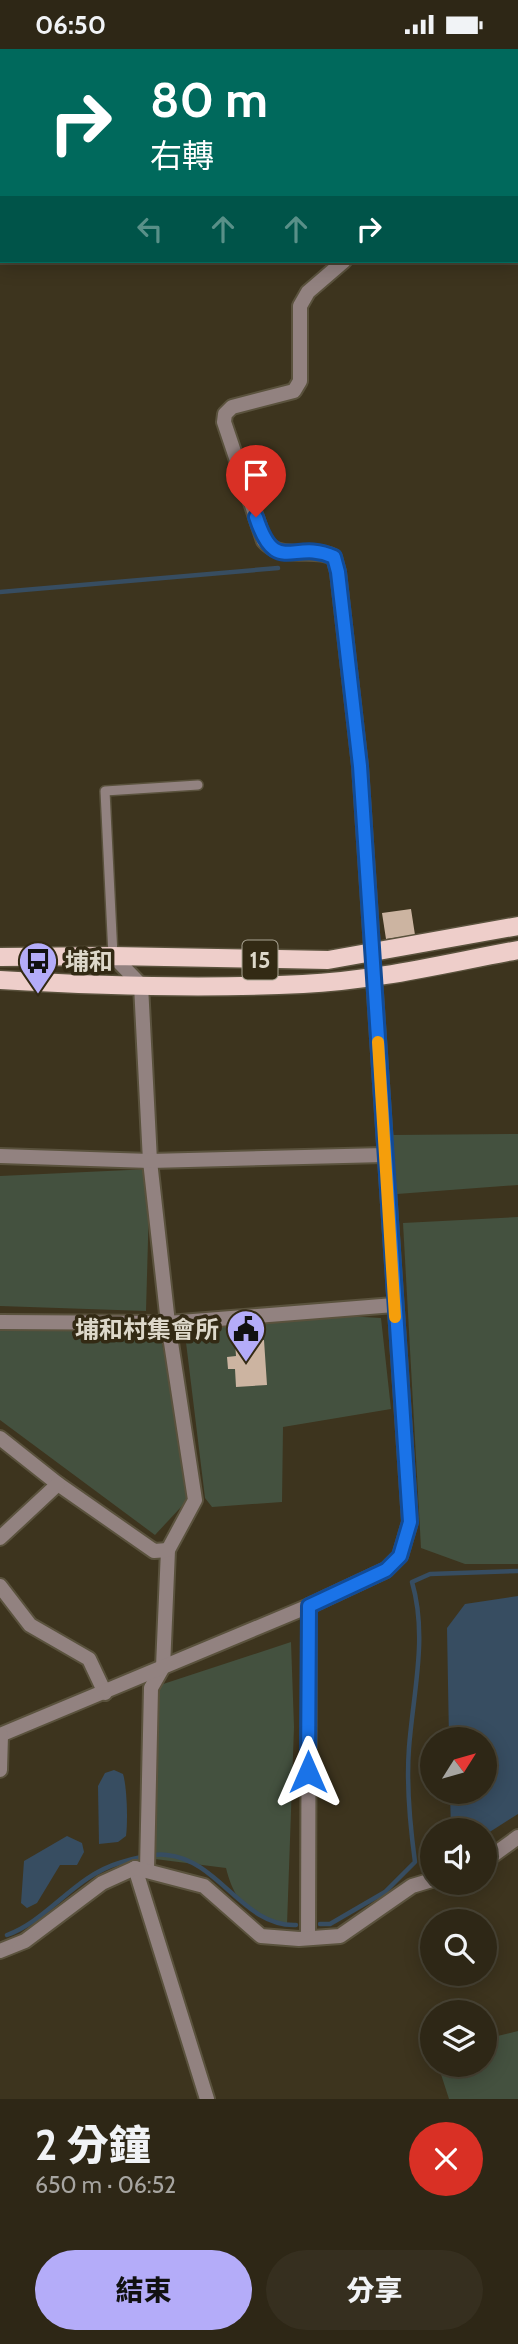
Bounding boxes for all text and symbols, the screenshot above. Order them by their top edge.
text: 06:50 [35,9,106,41]
text: 80 m [150,70,268,129]
icon: right [35,77,126,168]
text: 右轉 [150,136,214,175]
icon: left [131,210,169,248]
icon: ahead [204,210,242,248]
icon: ahead [277,210,315,248]
icon: right [350,210,388,248]
pin [226,445,286,517]
icon: arrive [237,456,275,494]
bus stop icon: 埔和 [17,940,59,995]
road number: 15 [243,940,278,979]
place label: 埔和 [65,947,113,976]
public building icon: 埔和村集會所 [225,1308,267,1363]
place label: 埔和村集會所 [75,1315,219,1344]
north arrow [420,1727,497,1804]
map controls [420,1727,497,2077]
position arrow [271,1735,345,1809]
button: sound [420,1818,497,1895]
button: search [420,1909,497,1986]
button: layers [420,2000,497,2077]
text: 2 分鐘 [35,2119,151,2171]
button: close [409,2122,483,2196]
text: 650 m · 06:52 [35,2171,176,2199]
button: 結束 [35,2250,252,2330]
button: 分享 [266,2250,483,2330]

